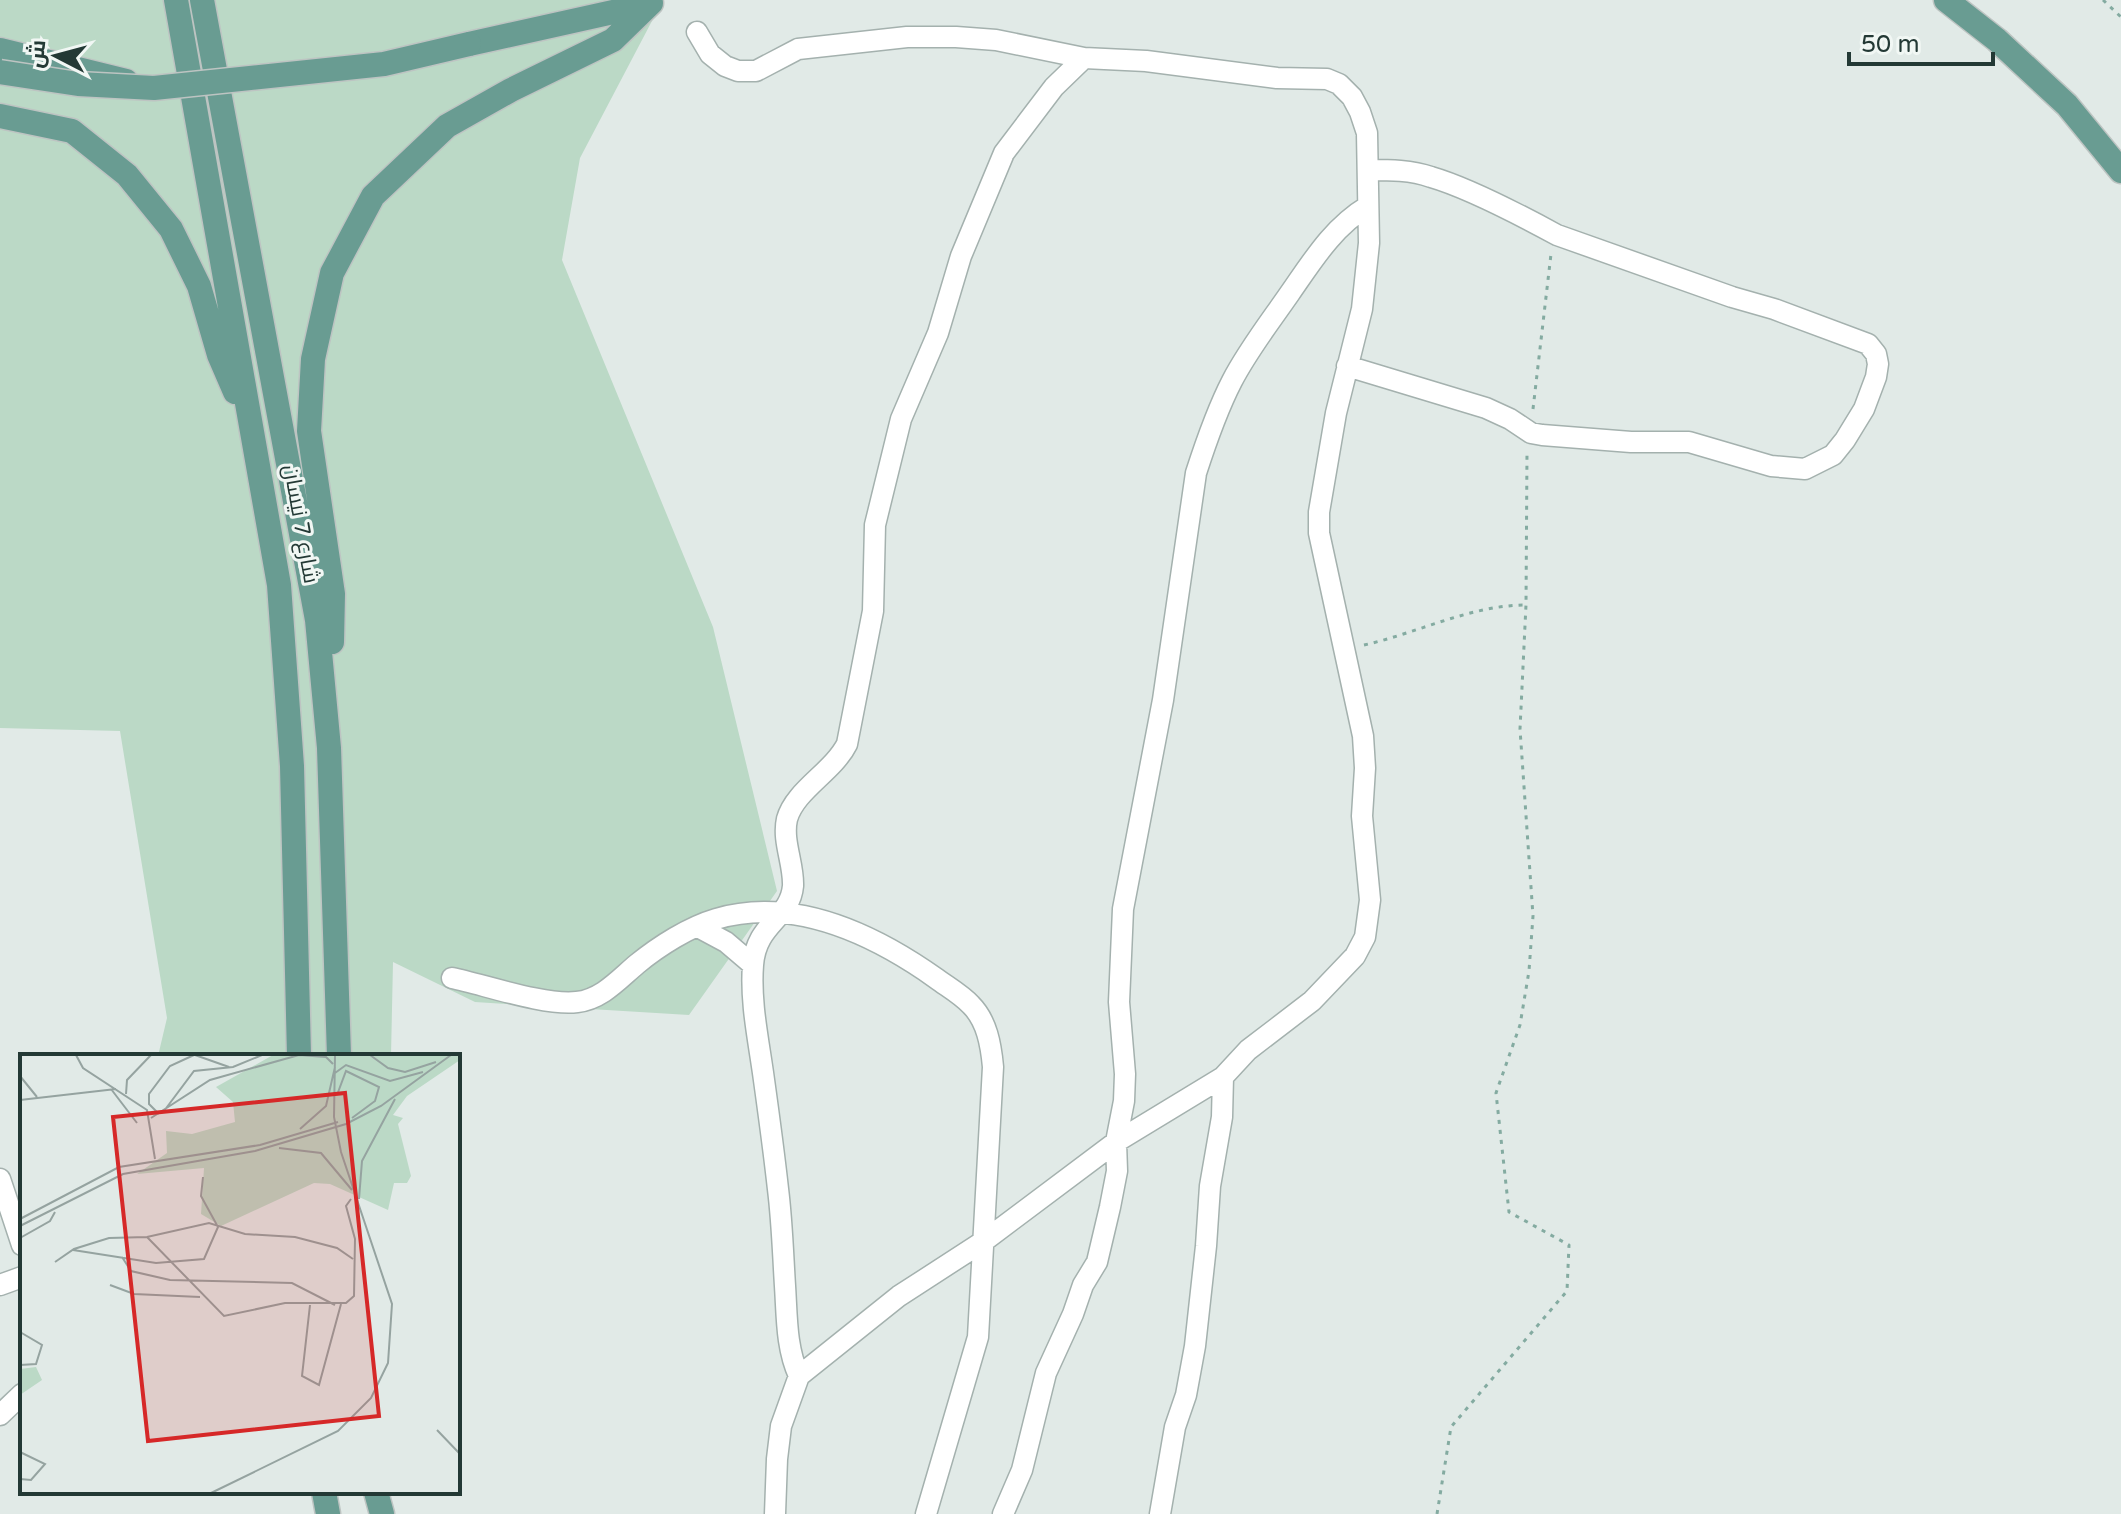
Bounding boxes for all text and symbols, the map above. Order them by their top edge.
north arrow [16,16,96,96]
scale bar [1849,16,1993,66]
text: 50 m [1861,30,1919,59]
text: ش [23,39,52,69]
street label: شارع 7 نيسان [277,463,324,586]
inset map [20,1054,460,1494]

